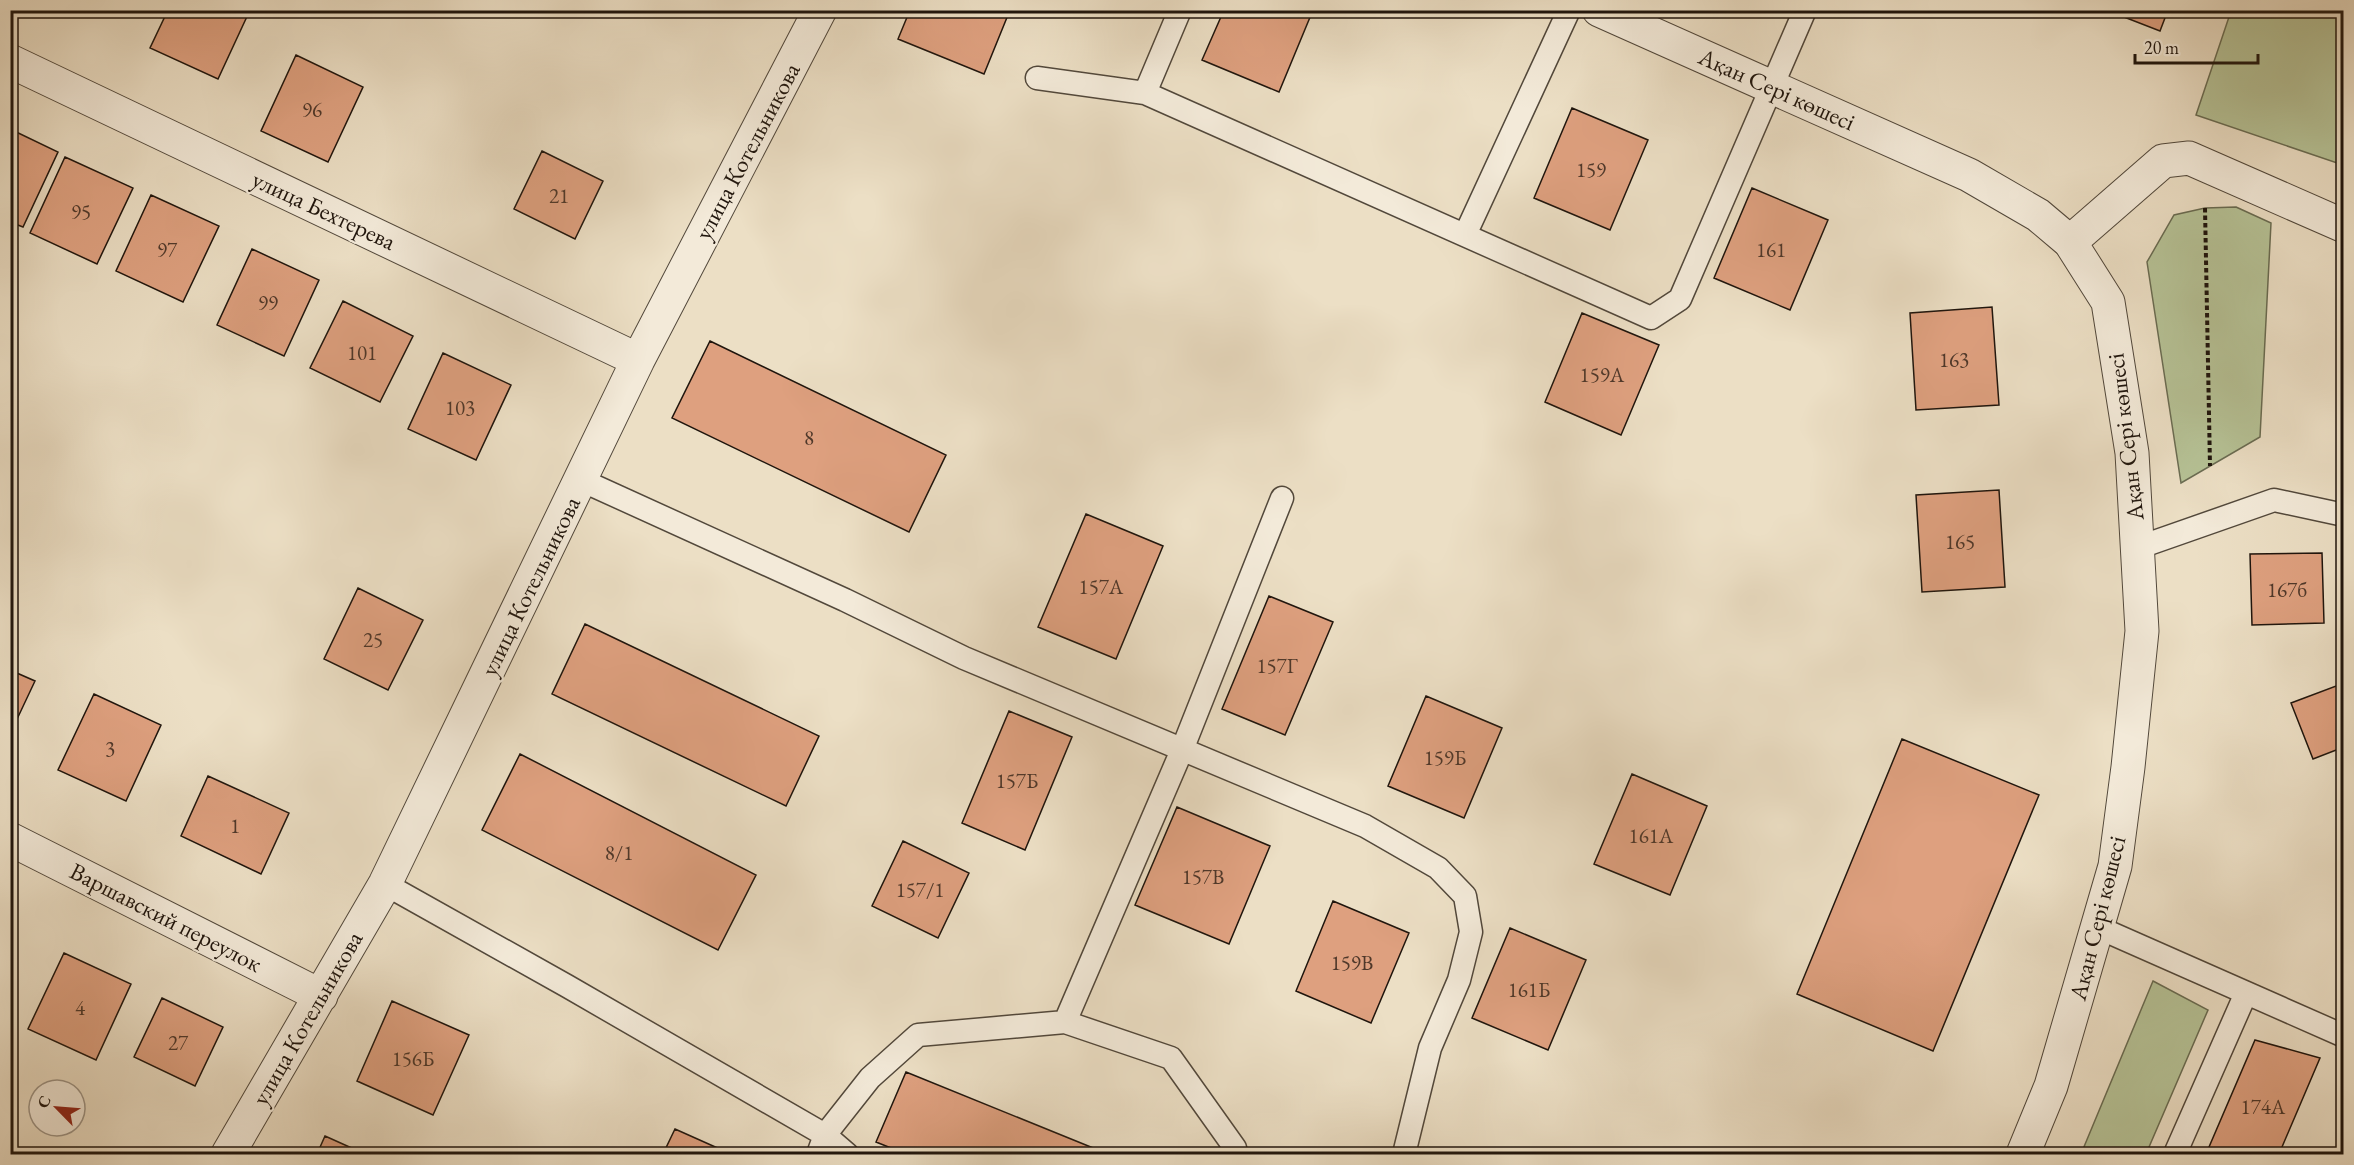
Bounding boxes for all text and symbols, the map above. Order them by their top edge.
scale bar [2135,27,2258,65]
text: 20 m [2144,36,2179,59]
street label: Ақан Сері көшесі [1693,40,1860,137]
street label: улица Котельникова [687,57,807,245]
house number: 96 [302,96,322,123]
house number: 159 [1576,156,1606,183]
street label: улица Бехтерева [247,163,401,257]
house number: 21 [549,182,569,209]
house number: 95 [71,198,91,225]
house number: 97 [157,236,178,263]
house number: 161 [1756,236,1786,263]
house number: 99 [258,289,278,316]
house number: 101 [347,339,377,366]
house number: 163 [1939,346,1969,373]
street label: Ақан Сері көшесі [2099,351,2151,523]
house number: 159А [1580,361,1625,388]
house number: 103 [445,394,475,421]
house number: 8 [804,424,814,451]
street label: улица Котельникова [473,491,587,681]
house number: 165 [1945,528,1975,555]
house number: 157А [1079,573,1124,600]
house number: 167б [2267,576,2307,603]
house number: 25 [363,626,383,653]
house number: 157Г [1256,652,1298,679]
house number: 3 [105,735,115,762]
house number: 159Б [1424,744,1466,771]
house number: 157Б [996,767,1038,794]
house number: 1 [230,812,240,839]
house number: 161А [1629,822,1674,849]
street label: Ақан Сері көшесі [2061,832,2132,1004]
house number: 8/1 [605,839,633,866]
street label: Варшавский переулок [65,855,268,979]
house number: 157В [1182,863,1224,890]
house number: 157/1 [896,876,944,903]
street label: улица Котельникова [245,925,370,1111]
house number: 159В [1331,949,1373,976]
house number: 161Б [1508,976,1550,1003]
house number: 4 [75,994,86,1021]
house number: 27 [168,1029,189,1056]
house number: 156Б [392,1045,434,1072]
north arrow [27,1078,87,1138]
text: С [32,1092,56,1111]
house number: 174А [2241,1093,2286,1120]

